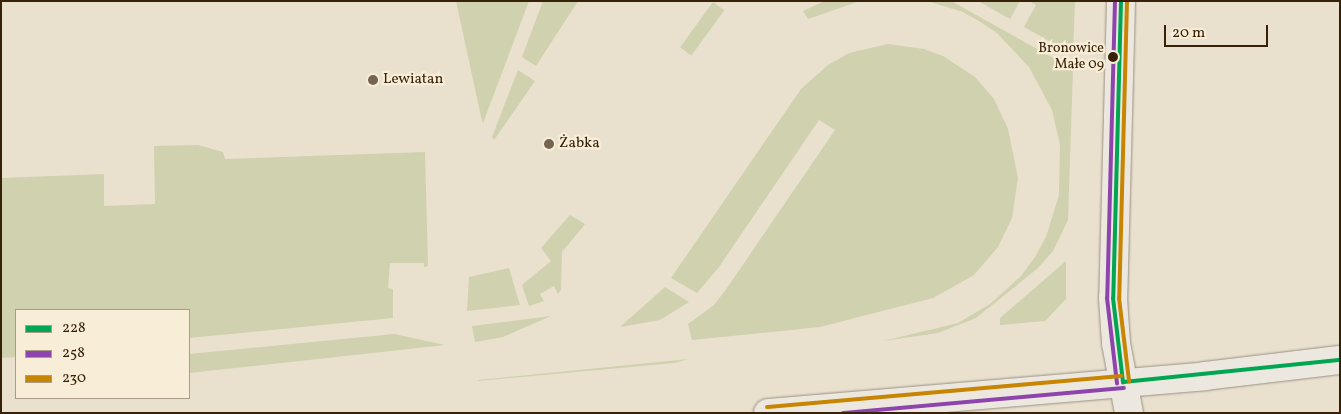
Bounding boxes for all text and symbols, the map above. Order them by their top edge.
scale bar [1166,15,1270,47]
text: 20 m [1172,23,1205,44]
place label: Bronowice Małe 09 [1038,41,1104,74]
marker: Bronowice Małe 09 [1108,52,1118,62]
place label: Lewiatan [383,71,443,89]
marker: Lewiatan [367,74,379,86]
place label: Żabka [559,135,600,153]
marker: Żabka [543,138,555,150]
legend [15,309,190,399]
text: 228 [62,318,86,339]
text: 258 [62,343,85,364]
text: 230 [62,368,86,389]

